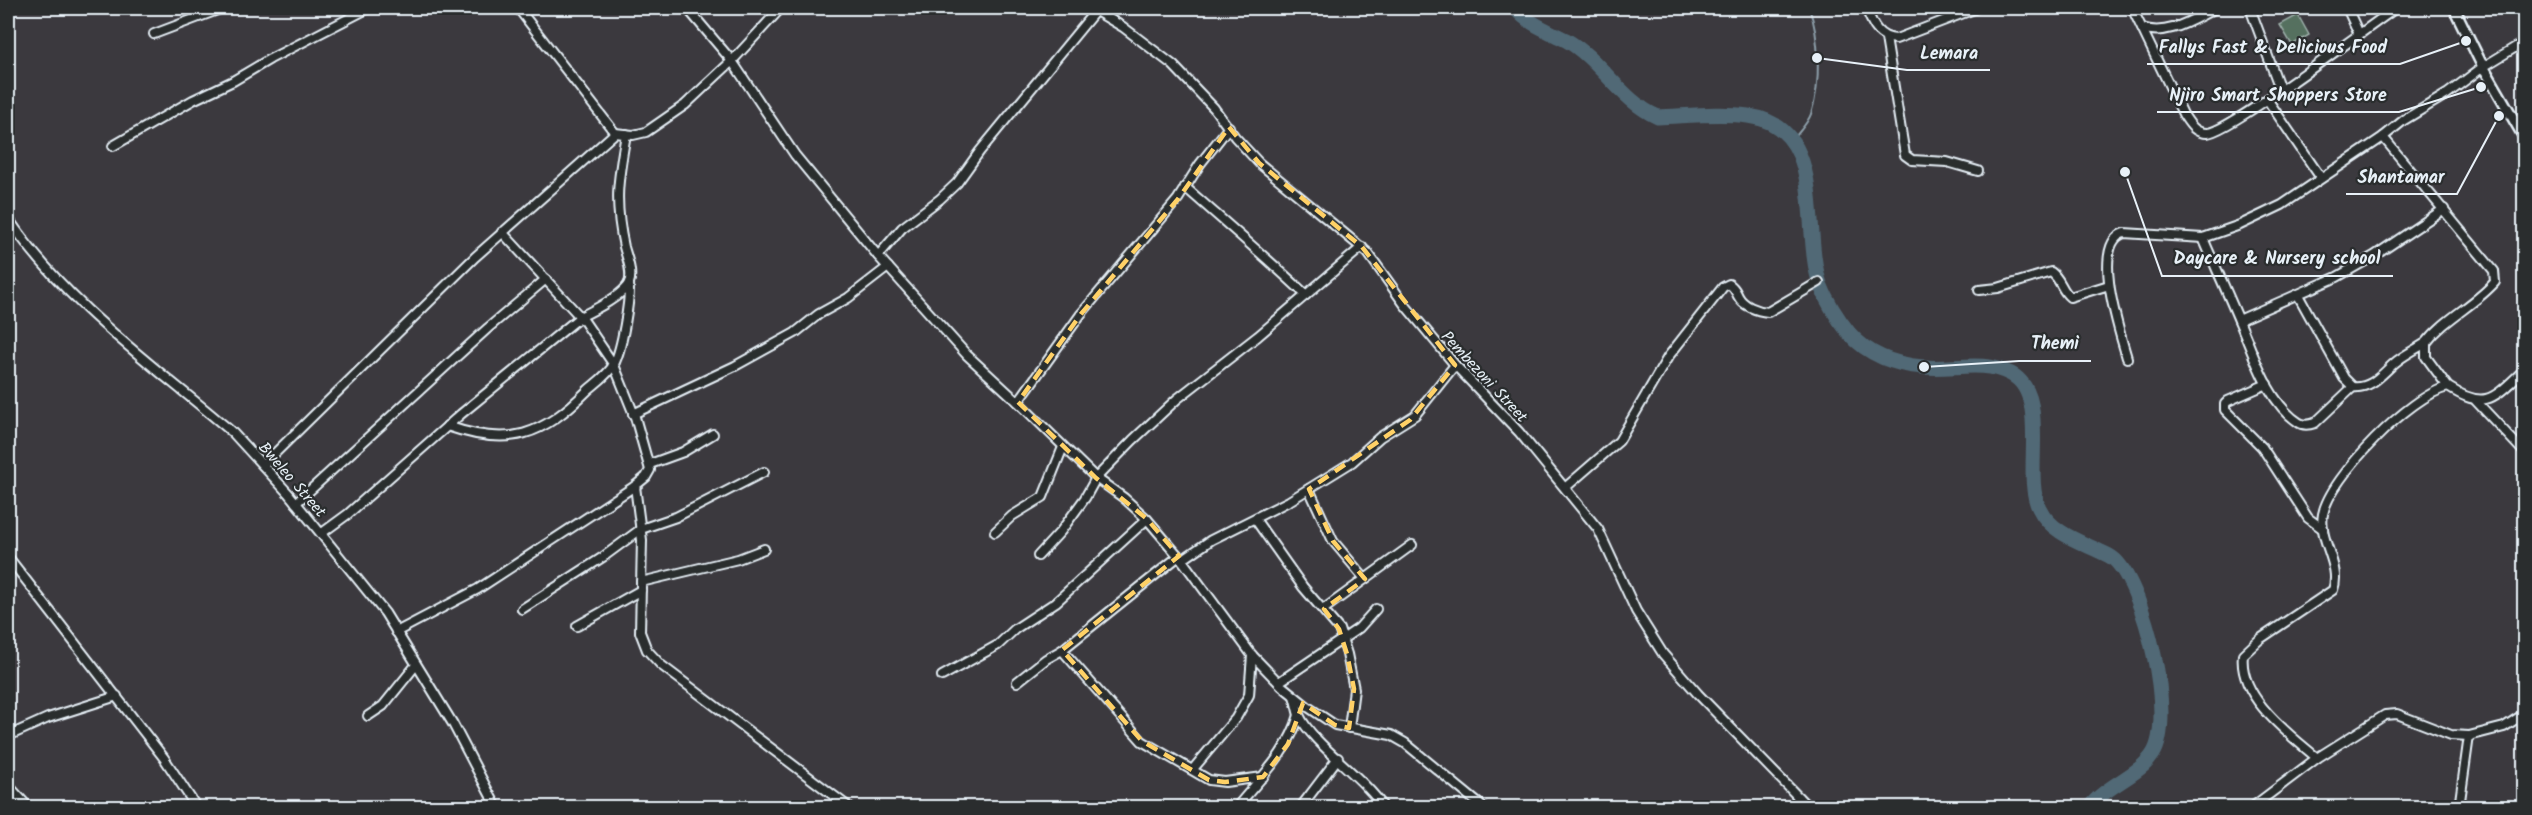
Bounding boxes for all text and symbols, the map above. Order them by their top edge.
callout: Fallys Fast & Delicious Food [2147,28,2400,64]
callout: Lemara [1907,34,1990,70]
text: Fallys Fast & Delicious Food [2159,34,2388,63]
text: Lemara [1920,40,1978,69]
callout: Njiro Smart Shoppers Store [2157,76,2399,112]
text: Njiro Smart Shoppers Store [2169,82,2387,111]
callout: Shantamar [2346,158,2457,194]
text: Shantamar [2358,164,2446,193]
callout: Daycare & Nursery school [2162,240,2393,276]
text: Daycare & Nursery school [2174,245,2381,274]
street label: Pembezoni Street [1435,325,1534,429]
callout: Themi [2019,325,2091,361]
text: Themi [2031,330,2079,359]
street label: Bweleo Street [252,436,333,524]

